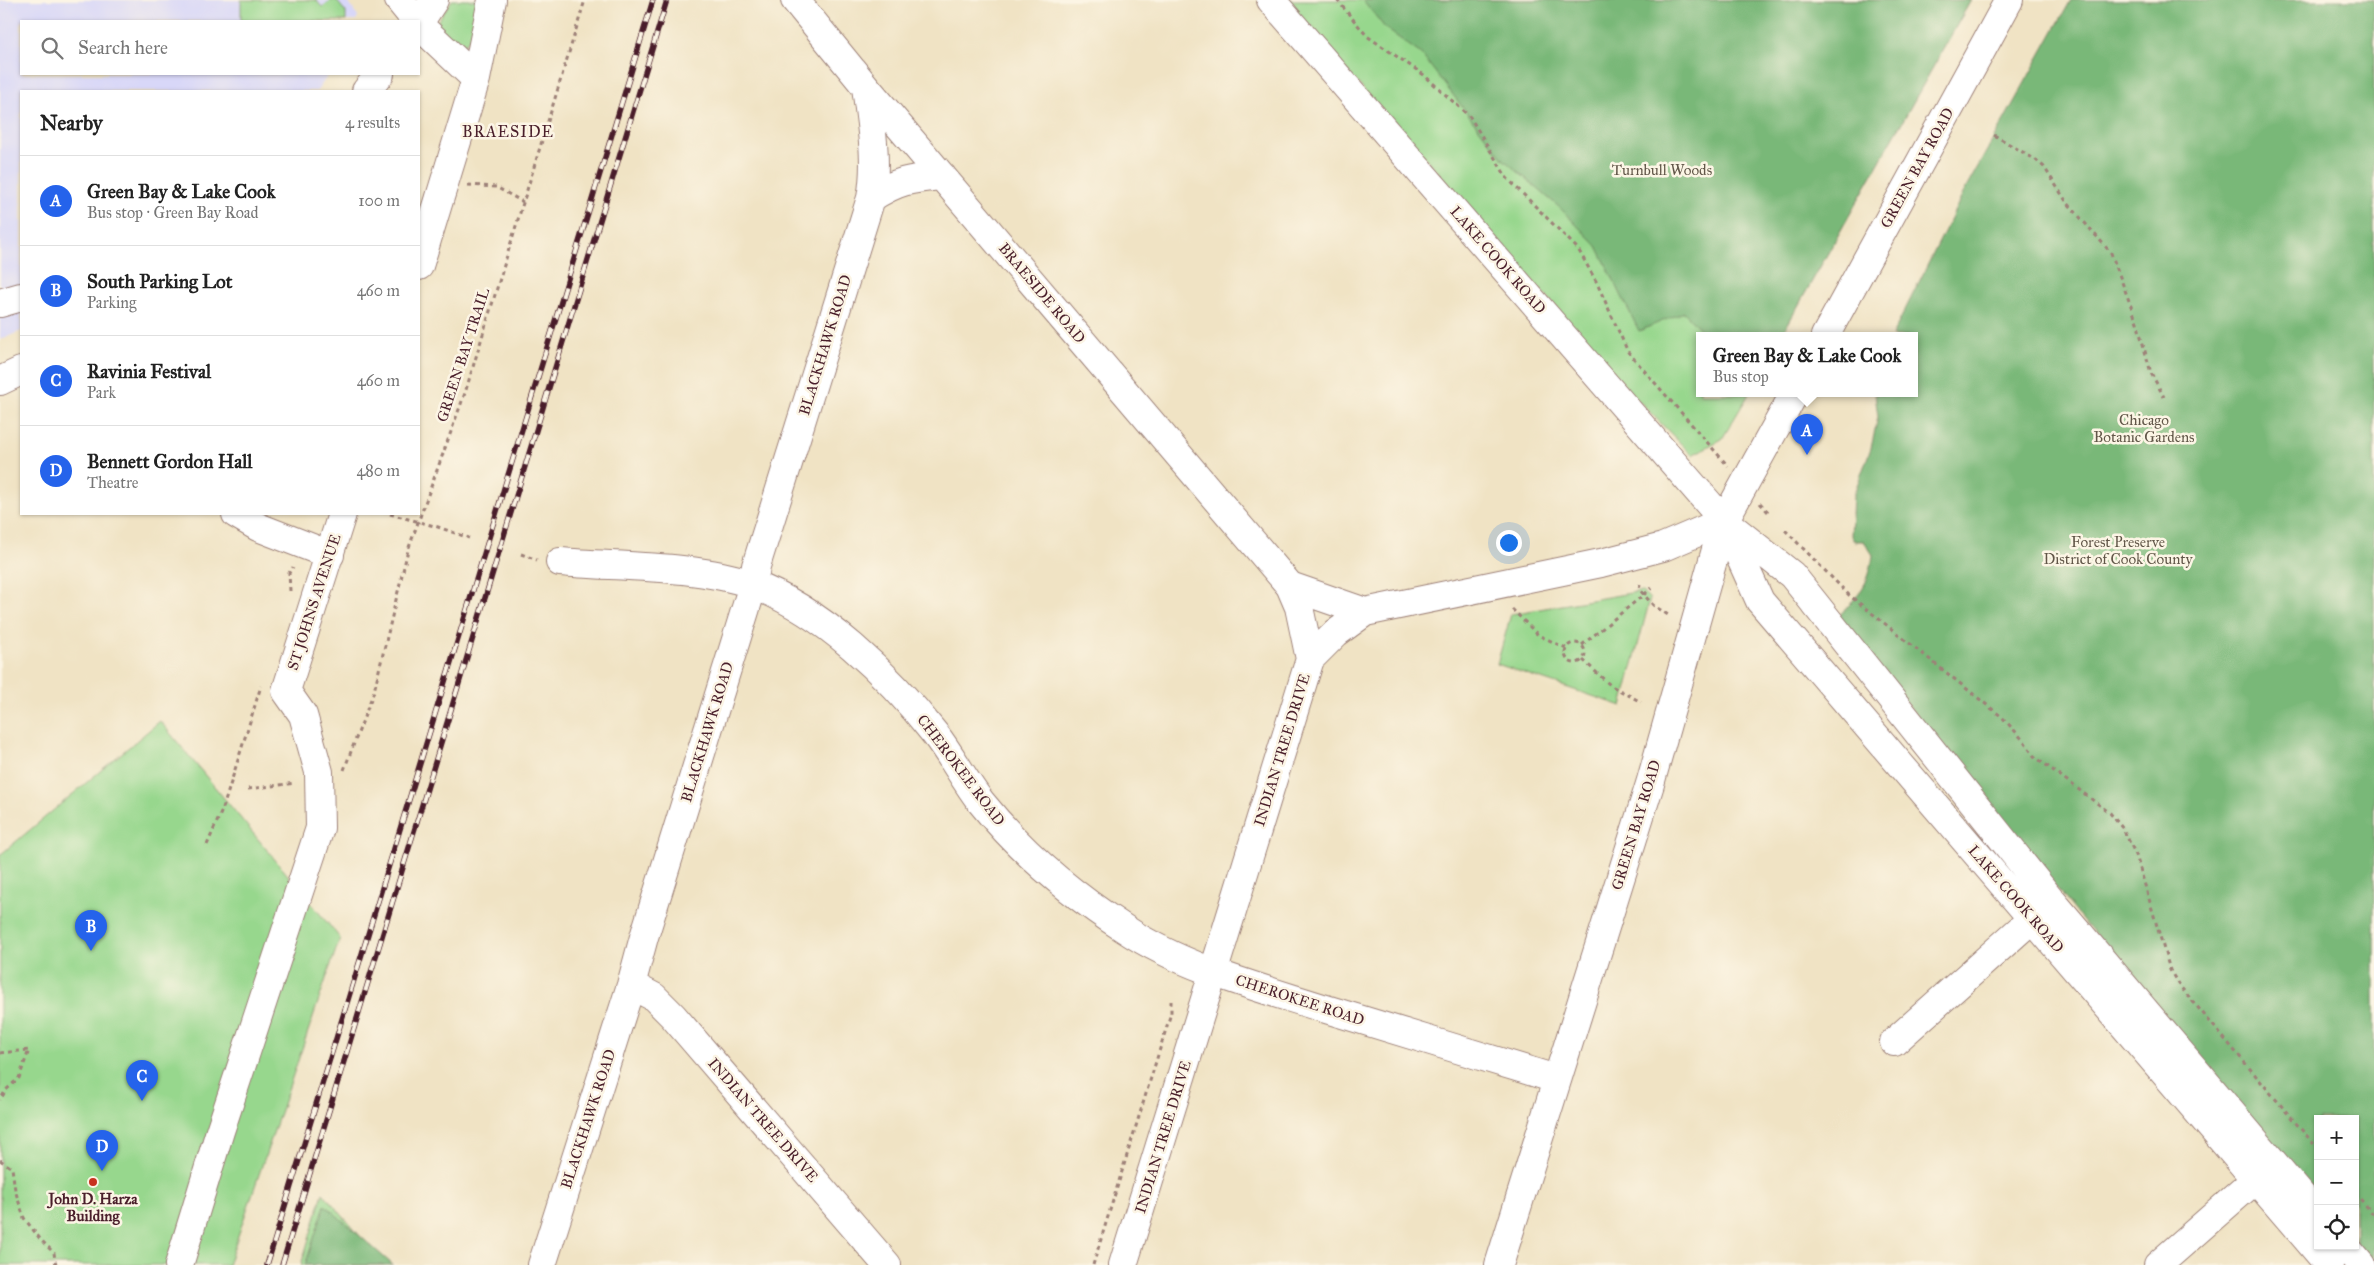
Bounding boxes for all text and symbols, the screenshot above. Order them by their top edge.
search box [20,20,420,75]
icon: search [38,34,66,62]
text: Search here [78,36,168,59]
street label: GREEN BAY ROAD [1876,105,1958,231]
text: Nearby [40,110,103,136]
text: 4 results [345,113,400,132]
district label: BRAESIDE [462,122,554,141]
park label: Turnbull Woods [1612,161,1712,179]
text: Green Bay & Lake Cook [87,180,275,203]
text: A [51,191,61,210]
text: 100 m [358,191,400,210]
text: Bus stop · Green Bay Road [87,203,259,222]
street label: LAKE COOK ROAD [1446,203,1550,318]
street label: BRAESIDE ROAD [995,239,1089,347]
text: South Parking Lot [87,270,232,293]
street label: BLACKHAWK ROAD [795,272,855,417]
text: B [51,281,61,300]
text: 460 m [357,281,400,300]
street label: GREEN BAY TRAIL [433,286,493,424]
text: Parking [87,293,136,312]
popup [1696,332,1918,397]
text: Green Bay & Lake Cook [1713,344,1901,367]
text: Ravinia Festival [87,360,211,383]
text: Bus stop [1713,367,1769,386]
text: C [51,371,61,390]
text: 460 m [357,371,400,390]
text: Park [87,383,116,402]
park label: Chicago Botanic Gardens [2093,411,2195,446]
pin: A [1791,414,1823,455]
text: Bennett Gordon Hall [87,450,252,473]
text: D [50,461,62,480]
text: 480 m [356,461,400,480]
text: Theatre [87,473,138,492]
your location [1496,530,1522,556]
street label: ST JOHNS AVENUE [283,531,346,673]
park label: Forest Preserve District of Cook County [2043,533,2194,568]
street label: BLACKHAWK ROAD [677,659,737,804]
street label: INDIAN TREE DRIVE [1250,671,1314,829]
street label: CHEROKEE ROAD [913,711,1009,829]
street label: GREEN BAY ROAD [1608,758,1664,892]
street label: LAKE COOK ROAD [1964,842,2068,957]
pin: B [75,910,107,951]
street label: CHEROKEE ROAD [1233,971,1367,1029]
street label: BLACKHAWK ROAD [557,1047,619,1191]
street label: INDIAN TREE DRIVE [704,1054,822,1186]
street label: INDIAN TREE DRIVE [1131,1058,1195,1216]
pin: C [126,1060,158,1101]
map controls [2314,1115,2359,1250]
button: + [2314,1115,2359,1160]
pin: D [86,1130,118,1171]
button: − [2314,1160,2359,1205]
marker: John D. Harza Building [87,1176,99,1188]
place label: John D. Harza Building [46,1190,138,1226]
button: locate [2314,1205,2359,1250]

